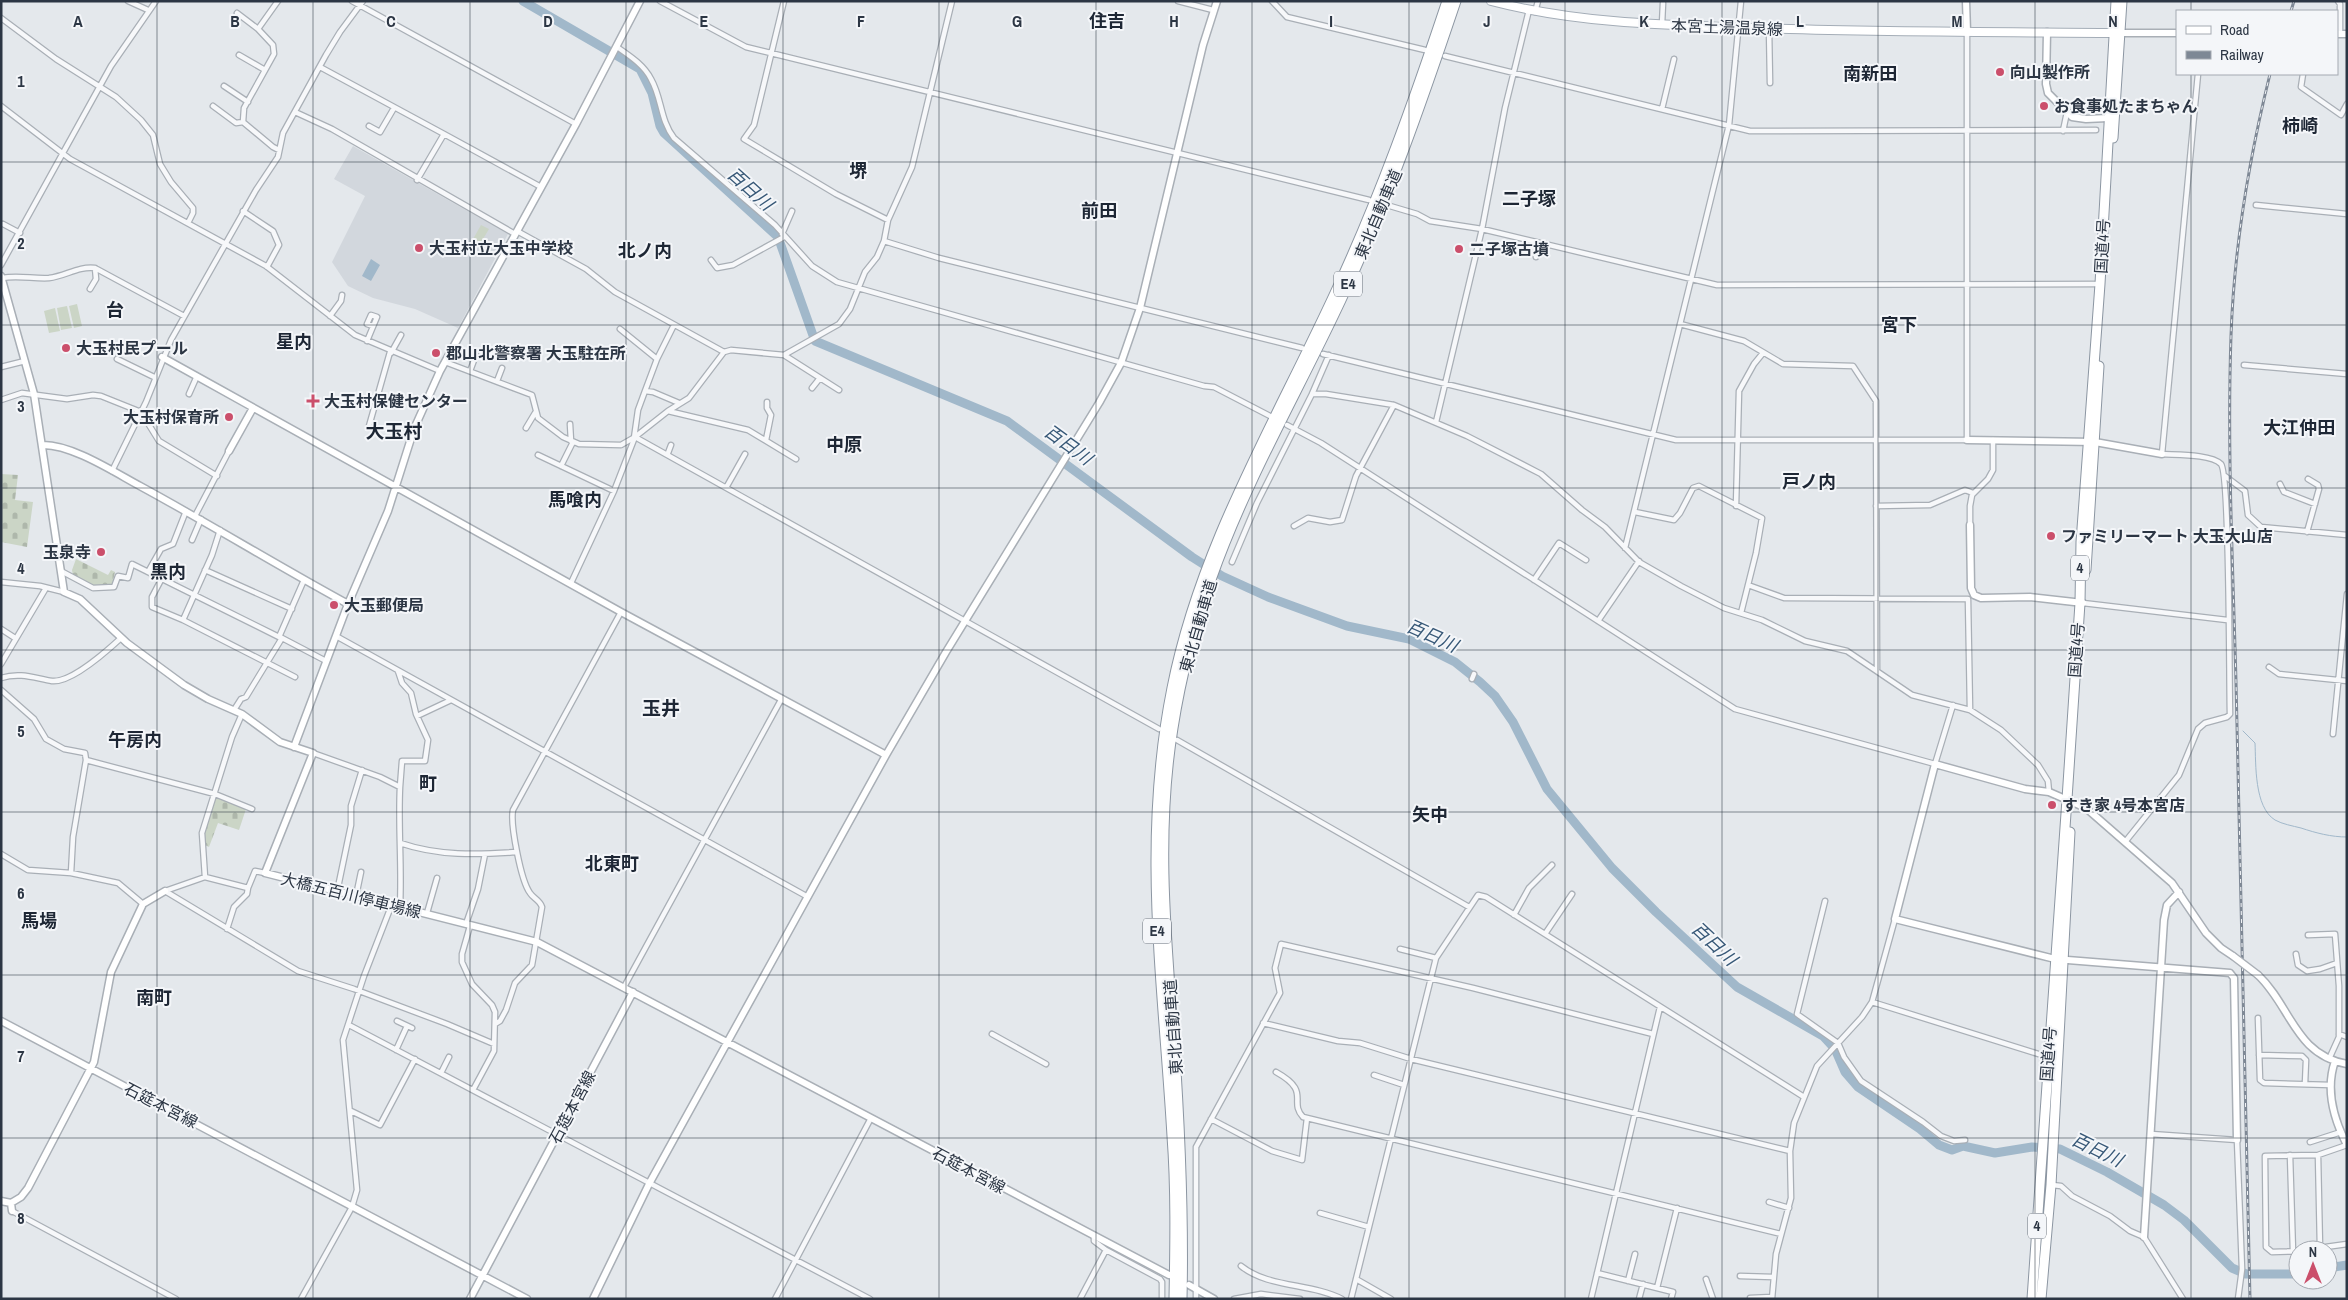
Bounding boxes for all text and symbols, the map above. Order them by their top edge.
district label: 住吉 [1089,8,1125,33]
text: A [73,10,83,32]
text: B [230,10,240,32]
text: C [386,10,396,32]
text: D [543,10,553,32]
text: E [700,10,709,32]
text: F [857,10,865,32]
text: G [1012,10,1022,32]
text: H [1169,10,1179,32]
text: I [1329,10,1333,32]
text: J [1483,10,1491,32]
text: K [1639,10,1649,32]
text: L [1796,10,1804,32]
text: M [1952,10,1963,32]
text: N [2108,10,2118,32]
legend [2176,10,2338,75]
street label: 本宮土湯温泉線 [1671,14,1783,40]
text: Road [2220,19,2249,40]
text: Railway [2220,44,2265,65]
district label: 南新田 [1843,61,1897,86]
place label: 向山製作所 [2010,61,2090,83]
marker: 向山製作所 [1994,66,2006,78]
text: 1 [17,70,25,92]
place label: お食事処たまちゃん [2054,95,2198,117]
marker: お食事処たまちゃん [2038,100,2050,112]
district label: 柿崎 [2282,113,2318,138]
district label: 堺 [849,158,868,183]
water label: 百日川 [722,161,780,217]
street label: 東北自動車道 [1349,166,1407,262]
district label: 二子塚 [1502,186,1556,211]
district label: 前田 [1081,198,1117,223]
street label: 国道4号 [2090,218,2114,274]
text: 2 [17,232,25,254]
place label: 大玉村立大玉中学校 [429,237,573,259]
district label: 北ノ内 [618,238,672,263]
place label: 二子塚古墳 [1469,238,1549,260]
marker: 大玉村立大玉中学校 [413,242,425,254]
marker: 二子塚古墳 [1453,243,1465,255]
road number: E4 [1334,272,1362,296]
district label: 台 [106,297,124,322]
district label: 宮下 [1881,312,1917,337]
district label: 星内 [276,329,312,354]
place label: 大玉村民プール [76,337,188,359]
marker: 大玉村民プール [60,342,72,354]
place label: 郡山北警察署 大玉駐在所 [446,342,626,364]
marker: 郡山北警察署 大玉駐在所 [430,347,442,359]
place label: 大玉村保健センター [324,390,468,412]
marker: 大玉村保健センター [306,394,320,408]
text: 3 [17,395,25,417]
place label: 大玉村保育所 [123,406,219,428]
marker: 大玉村保育所 [223,411,235,423]
district label: 大江仲田 [2263,415,2335,440]
district label: 大玉村 [365,418,423,444]
water label: 百日川 [1039,419,1099,472]
district label: 中原 [826,432,862,457]
district label: 戸ノ内 [1782,469,1836,494]
district label: 馬喰内 [548,487,602,512]
place label: ファミリーマート 大玉大山店 [2061,525,2273,547]
marker: ファミリーマート 大玉大山店 [2045,530,2057,542]
place label: 玉泉寺 [43,541,91,563]
marker: 玉泉寺 [95,546,107,558]
road number: 4 [2071,556,2089,580]
text: 4 [17,557,25,579]
district label: 黒内 [150,559,186,584]
street label: 東北自動車道 [1174,577,1222,675]
place label: 大玉郵便局 [344,594,424,616]
marker: 大玉郵便局 [328,599,340,611]
water label: 百日川 [1402,613,1464,659]
street label: 国道4号 [2063,622,2089,678]
district label: 玉井 [642,695,680,721]
text: 5 [17,720,25,742]
district label: 午房内 [108,727,162,752]
district label: 町 [419,771,437,796]
place label: すき家 4号本宮店 [2062,794,2185,816]
marker: すき家 4号本宮店 [2046,799,2058,811]
district label: 矢中 [1412,802,1448,827]
district label: 北東町 [585,851,639,876]
street label: 大橋五百川停車場線 [278,867,424,923]
text: 6 [17,882,25,904]
district label: 馬場 [21,908,57,933]
water label: 百日川 [1686,916,1744,973]
road number: E4 [1143,918,1171,944]
street label: 東北自動車道 [1159,978,1187,1076]
district label: 南町 [136,985,172,1010]
street label: 国道4号 [2035,1026,2061,1082]
text: 7 [17,1045,25,1067]
street label: 石筵本宮線 [544,1067,600,1147]
street label: 石筵本宮線 [120,1077,202,1133]
water label: 百日川 [2067,1126,2129,1173]
street label: 石筵本宮線 [929,1142,1009,1198]
text: 8 [17,1207,25,1229]
road number: 4 [2028,1214,2046,1238]
north arrow [2288,1240,2338,1290]
text: N [2309,1243,2317,1261]

